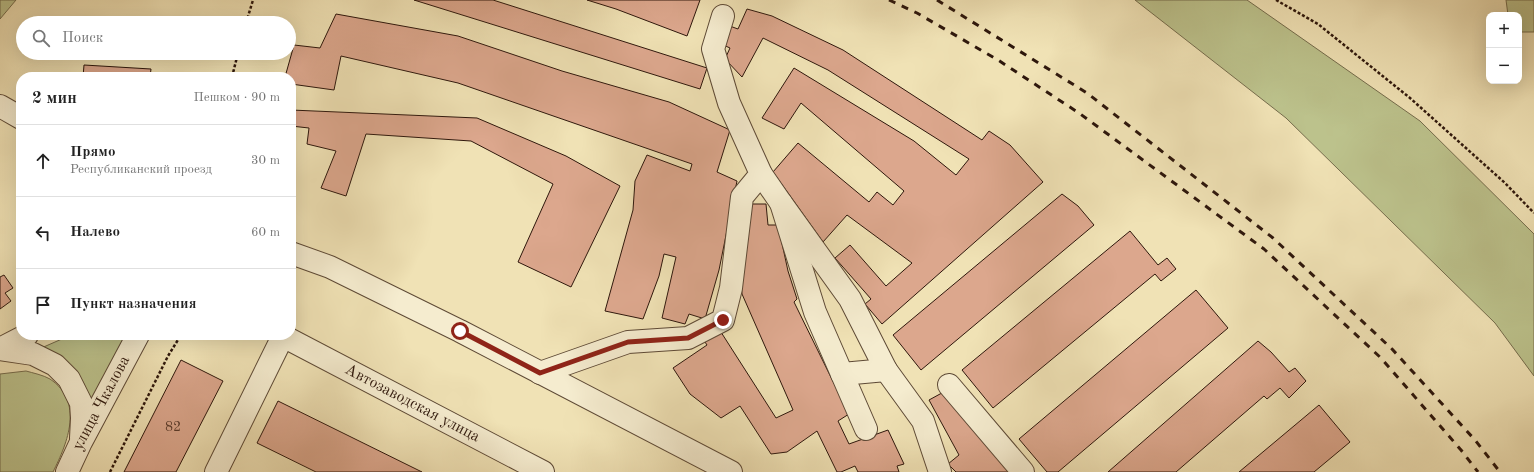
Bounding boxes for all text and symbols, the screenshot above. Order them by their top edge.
map controls [1486,12,1522,84]
button: + [1486,12,1522,48]
search box [16,16,296,60]
icon: search [30,27,52,49]
text: Поиск [62,31,103,46]
button: − [1486,48,1522,84]
text: 2 мин [32,90,77,107]
text: Пешком · 90 m [193,91,280,104]
text: Прямо [70,145,116,160]
icon: ahead [32,150,54,172]
text: 30 m [251,154,280,167]
text: Республиканский проезд [70,163,212,176]
icon: left [32,222,54,244]
text: Налево [70,225,120,240]
text: 60 m [251,226,280,239]
icon: arrive [32,294,54,316]
text: Пункт назначения [70,297,197,312]
route end [714,311,732,329]
route start [451,322,469,340]
street label: улица Чкалова [70,353,133,453]
street label: Автозаводская улица [342,362,482,445]
house number: 82 [165,420,181,434]

